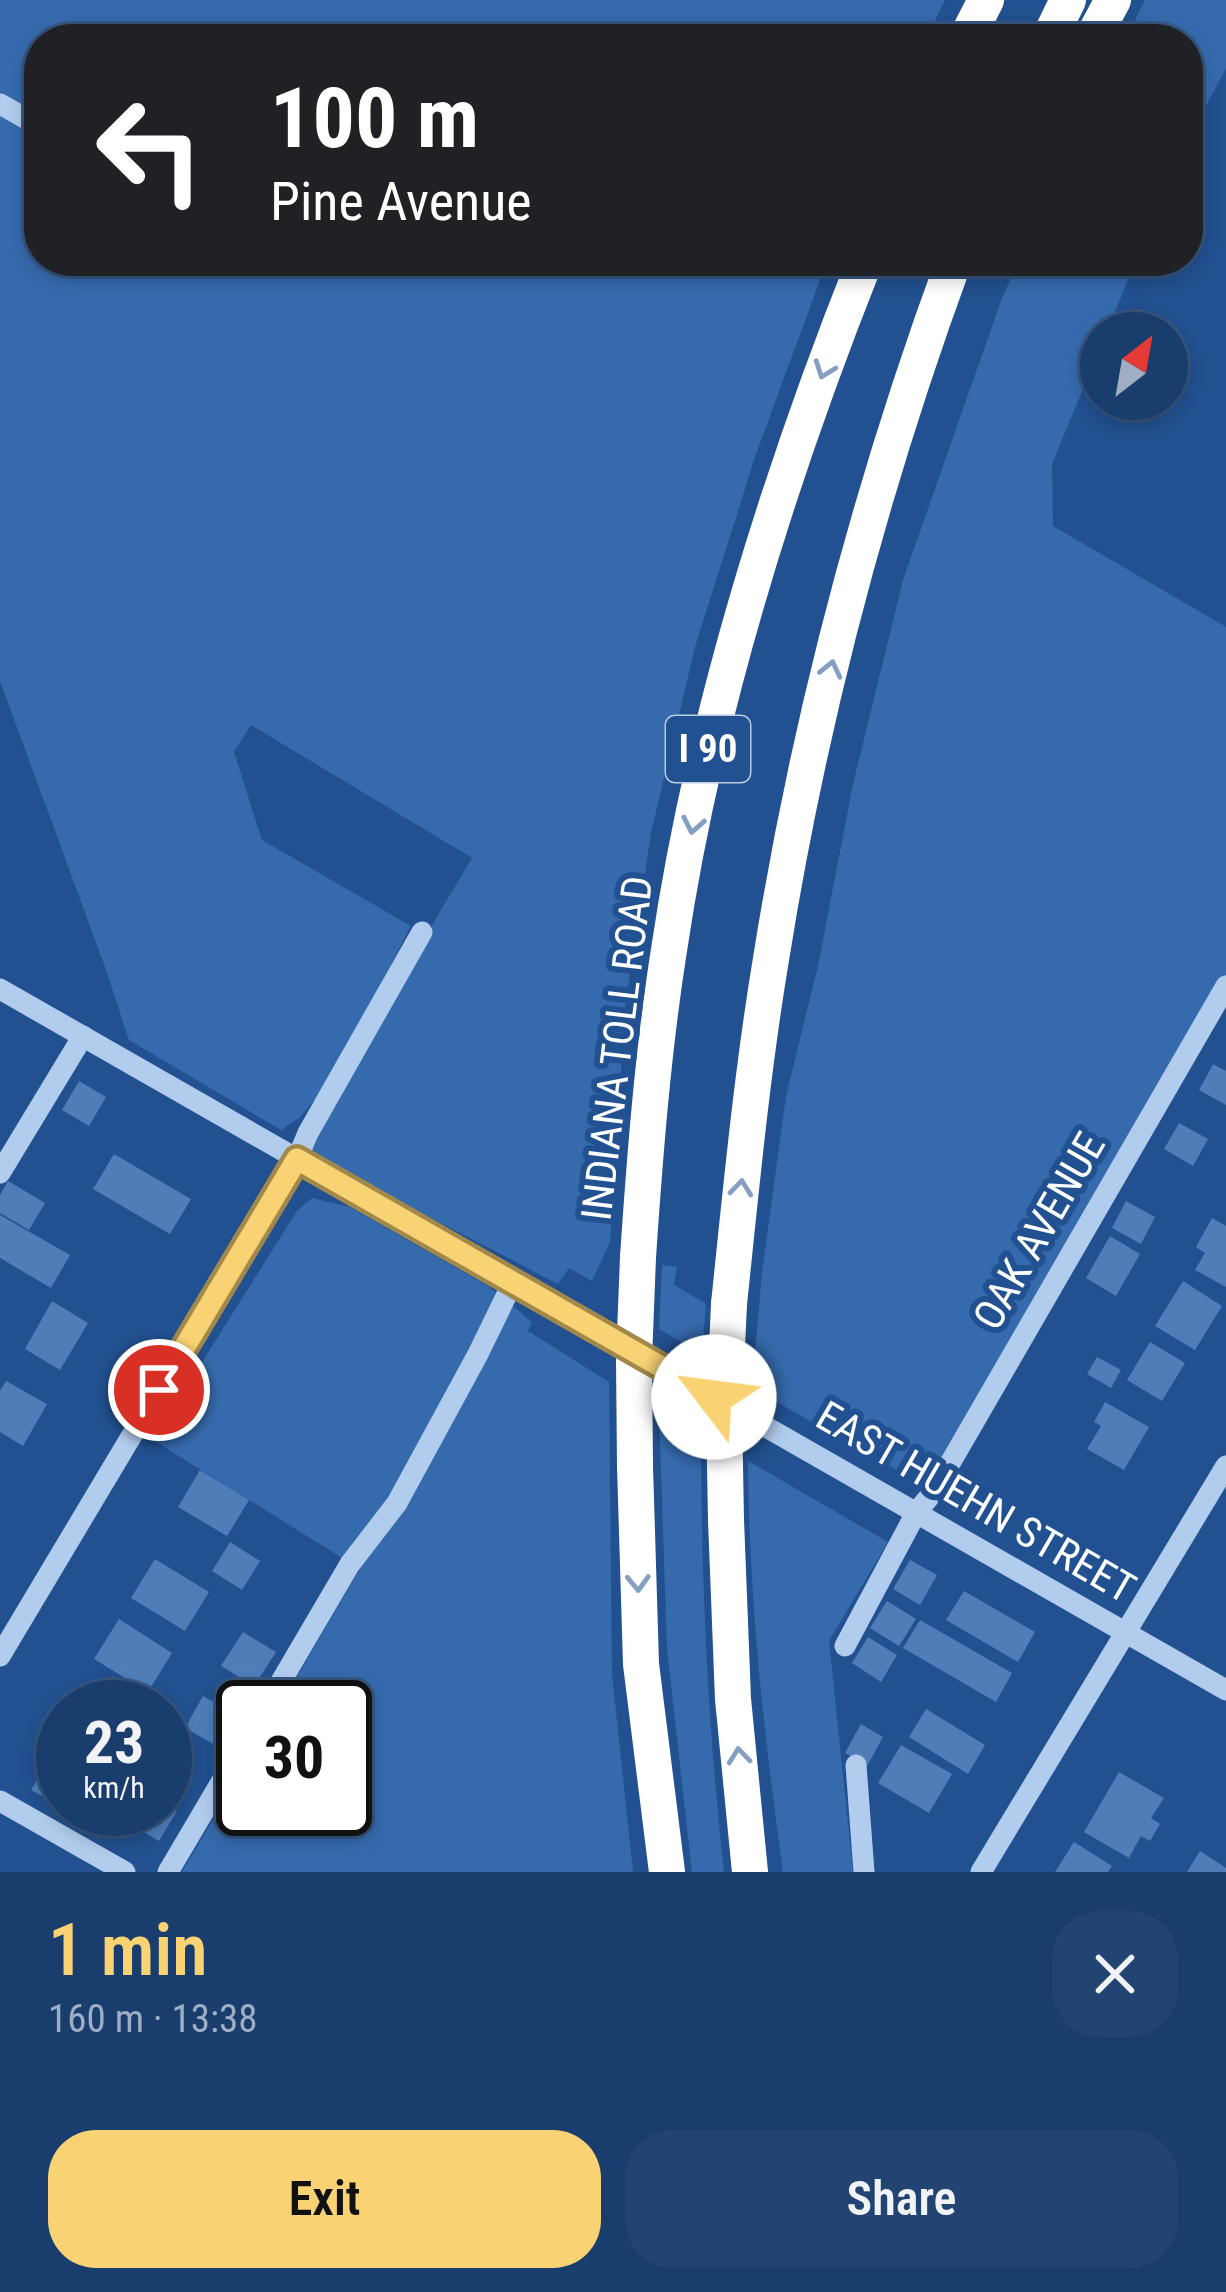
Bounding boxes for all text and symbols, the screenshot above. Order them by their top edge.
text: 100 m [270,69,479,168]
icon: left [72,72,228,228]
text: Pine Avenue [270,170,532,233]
north arrow [1080,312,1188,420]
map controls [1080,312,1188,420]
one-way arrow [813,359,838,380]
one-way arrow [817,659,842,679]
road number: I 90 [666,716,750,782]
one-way arrow [681,815,707,835]
street label: INDIANA TOLL ROAD [572,873,662,1223]
street label: OAK AVENUE [963,1124,1115,1338]
one-way arrow [728,1178,753,1197]
position arrow [651,1334,777,1460]
pin [108,1339,210,1441]
icon: arrive [126,1357,192,1423]
street label: EAST HUEHN STREET [808,1391,1144,1613]
one-way arrow [625,1574,651,1593]
speed limit sign: 30 [216,1680,372,1836]
text: 23 [84,1707,144,1778]
one-way arrow [726,1746,752,1765]
text: km/h [83,1770,145,1805]
text: 1 min [48,1908,207,1993]
button: close [1052,1911,1178,2037]
text: 160 m · 13:38 [48,1996,258,2042]
button: Exit [48,2130,601,2268]
button: Share [625,2130,1178,2268]

